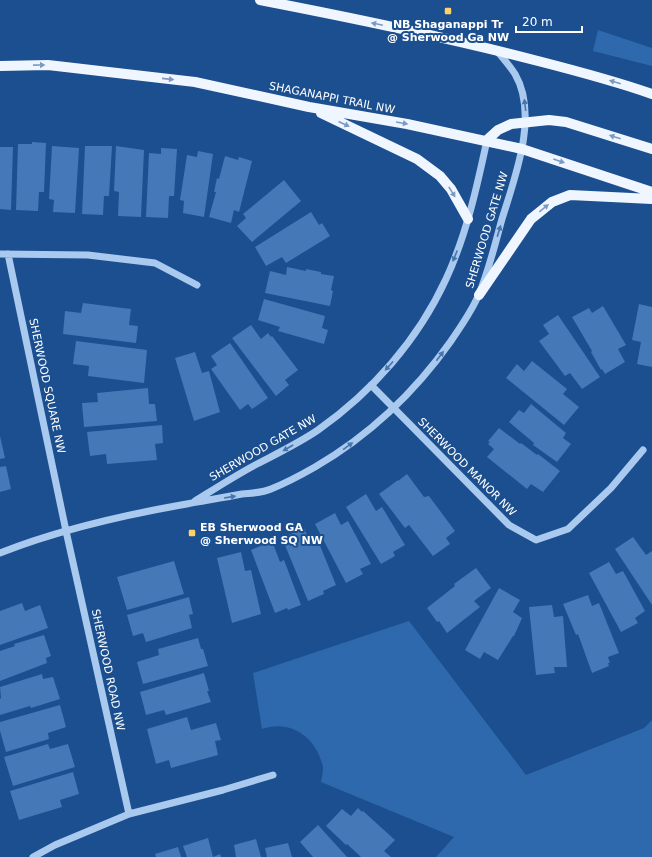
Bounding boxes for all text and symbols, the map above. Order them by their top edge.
marker: NB Shaganappi Tr @ Sherwood Ga NW [443,6,453,16]
scale bar [516,8,582,34]
text: 20 m [522,15,553,29]
place label: NB Shaganappi Tr @ Sherwood Ga NW [387,18,509,44]
one-way arrow [371,20,383,26]
one-way arrow [33,62,45,69]
one-way arrow [162,76,174,82]
street label: SHAGANAPPI TRAIL NW [268,79,396,117]
one-way arrow [609,79,621,85]
one-way arrow [521,99,528,111]
one-way arrow [338,121,350,127]
one-way arrow [396,121,408,127]
one-way arrow [608,134,620,140]
one-way arrow [553,159,565,165]
street label: SHERWOOD GATE NW [463,170,511,290]
one-way arrow [448,187,456,197]
one-way arrow [538,204,549,213]
one-way arrow [496,225,502,237]
one-way arrow [452,250,458,262]
street label: SHERWOOD SQUARE NW [26,317,68,455]
one-way arrow [436,350,445,361]
one-way arrow [384,361,393,372]
street label: SHERWOOD GATE NW [207,412,319,484]
street label: SHERWOOD MANOR NW [415,415,519,519]
one-way arrow [342,442,353,450]
one-way arrow [282,445,294,451]
one-way arrow [224,493,236,499]
place label: EB Sherwood GA @ Sherwood SQ NW [200,521,323,547]
marker: EB Sherwood GA @ Sherwood SQ NW [187,528,197,538]
street label: SHERWOOD ROAD NW [89,608,127,732]

